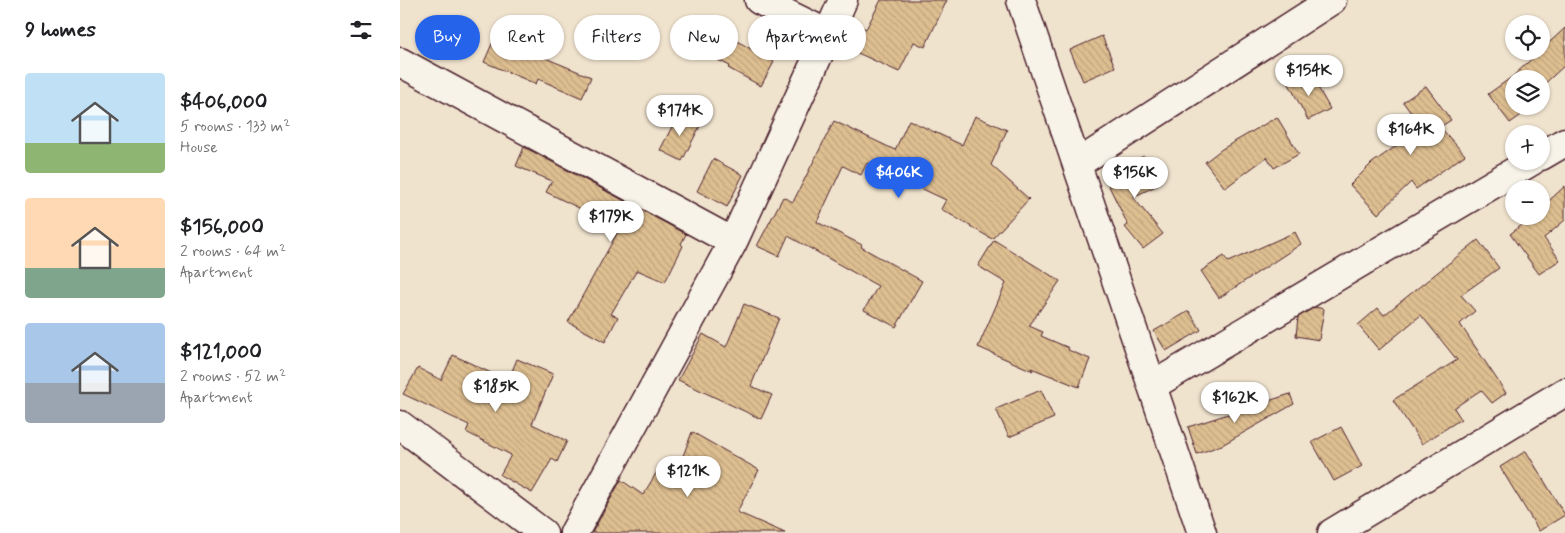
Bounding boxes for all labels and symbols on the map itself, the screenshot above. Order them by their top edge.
pin: $154K [1274,54,1344,97]
pin: $174K [645,94,715,137]
pin: $164K [1376,114,1446,156]
pin: $406K [864,156,934,199]
pin: $156K [1100,156,1170,199]
pin: $179K [576,200,646,243]
pin: $185K [461,370,531,413]
pin: $162K [1200,382,1270,424]
pin: $121K [653,456,723,498]

